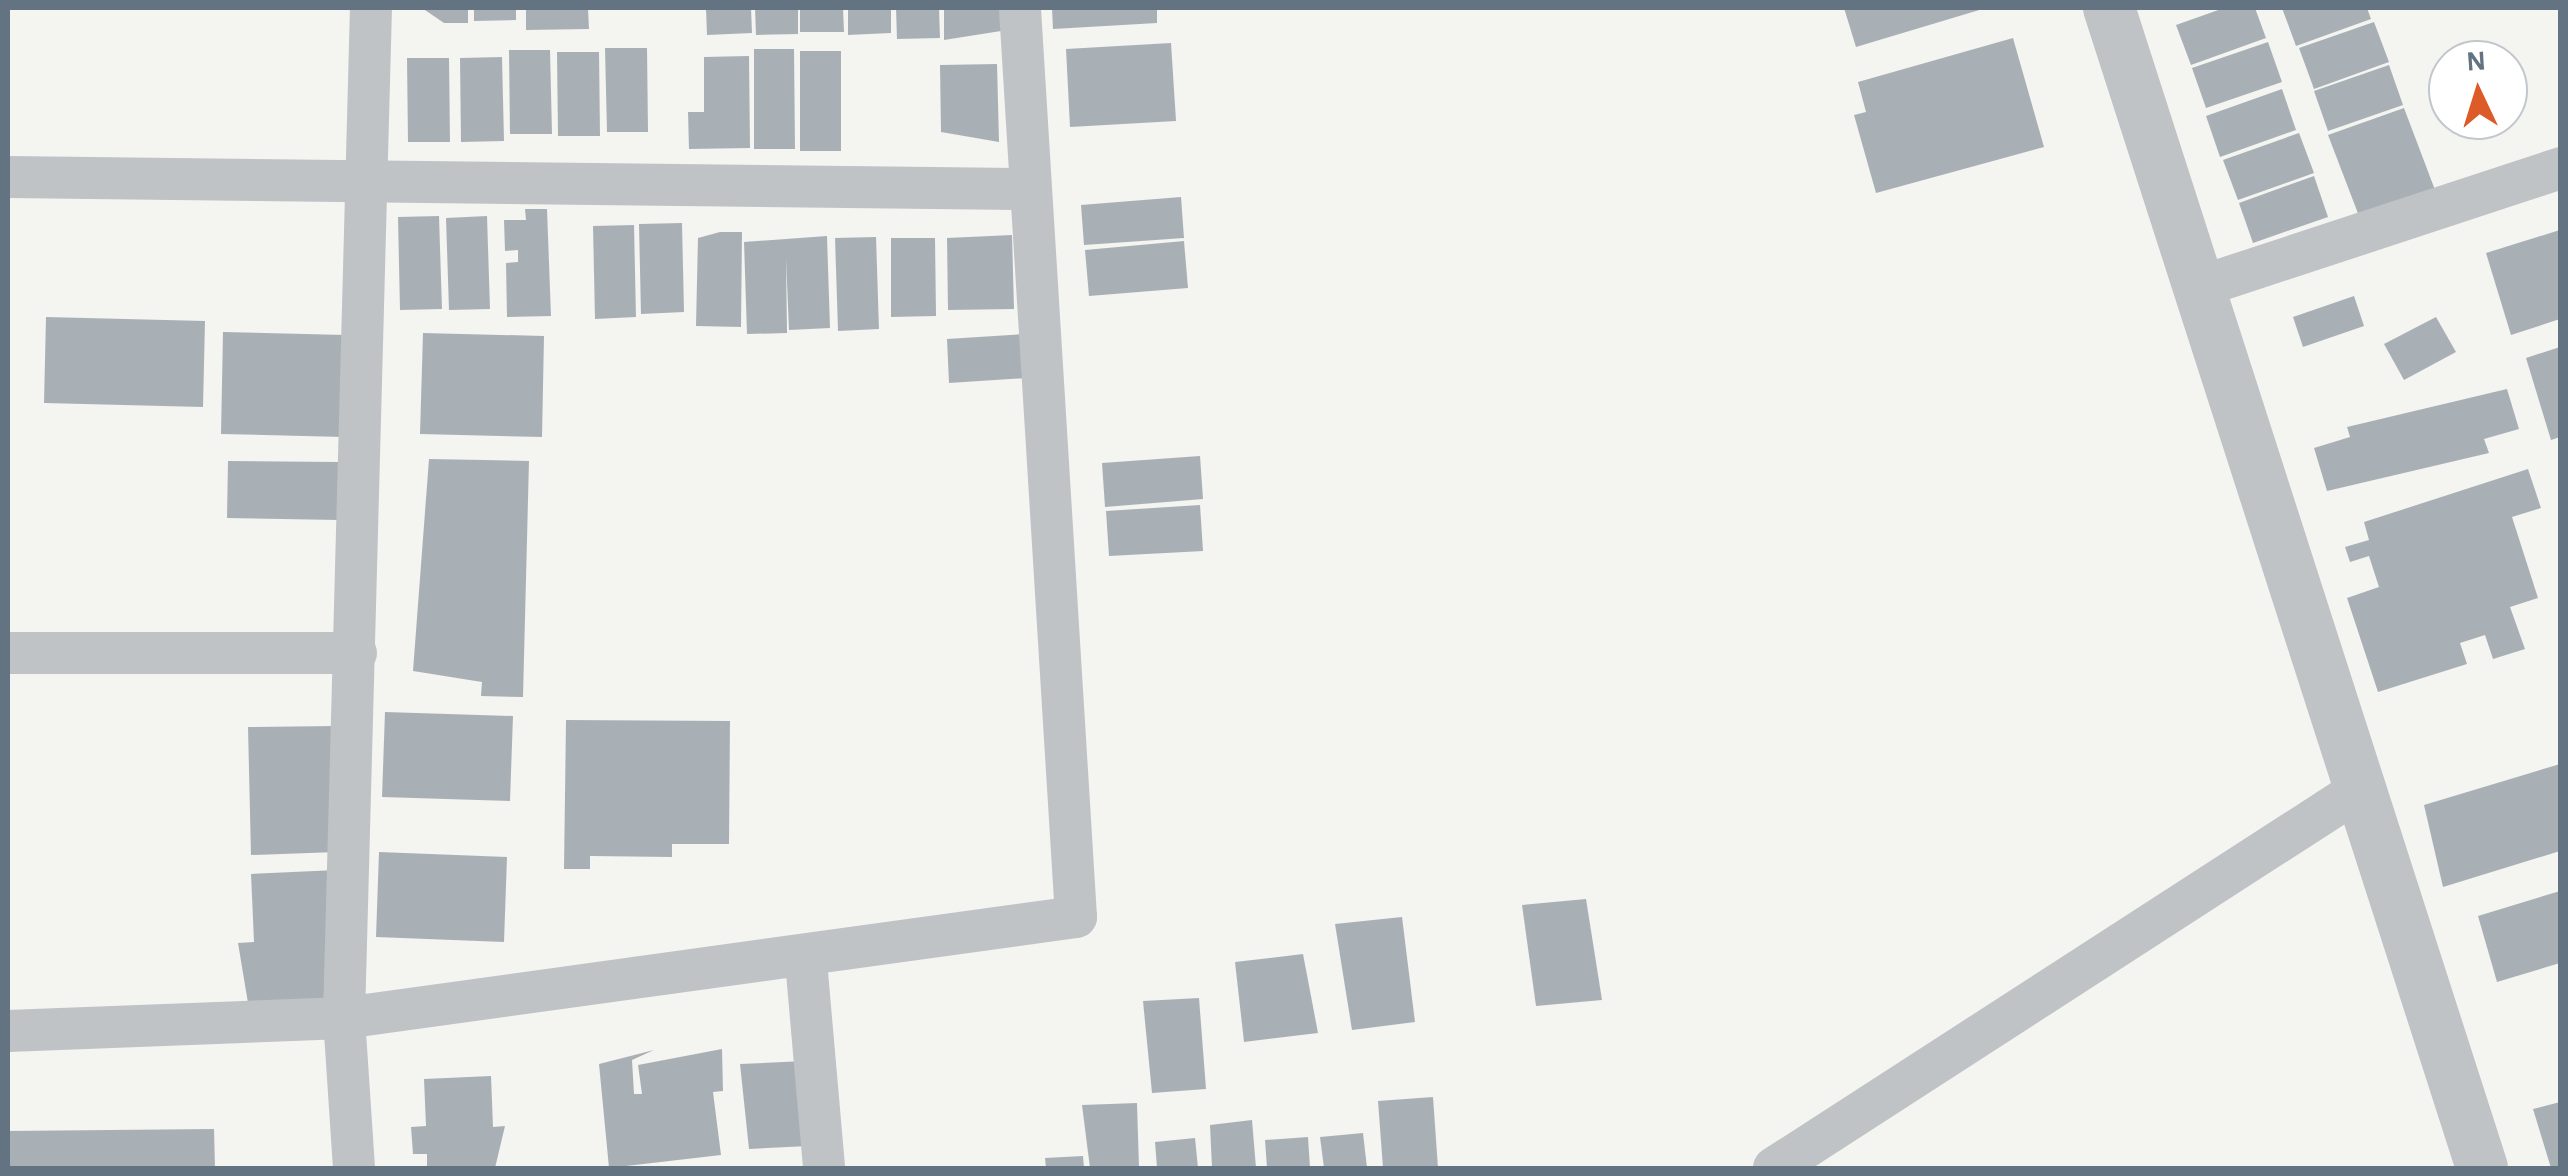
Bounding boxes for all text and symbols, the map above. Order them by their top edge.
north arrow [2428,40,2528,140]
text: N [2465,47,2487,77]

